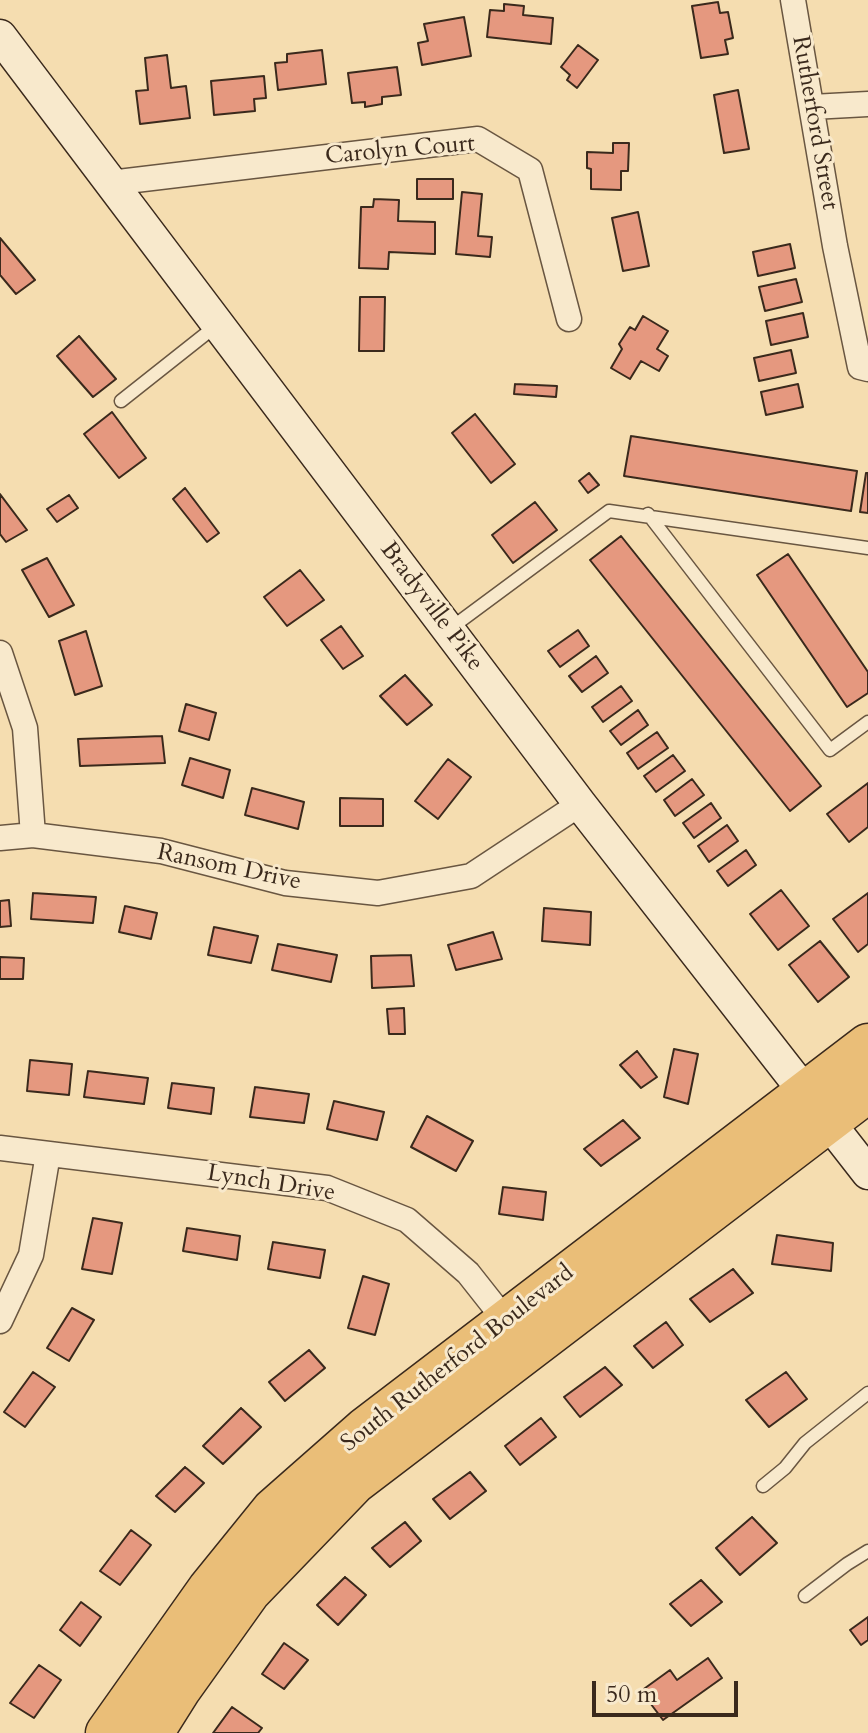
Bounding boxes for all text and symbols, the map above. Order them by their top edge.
street label: Rutherford Street [785,34,843,212]
street label: Carolyn Court [324,130,476,172]
street label: Bradyville Pike [373,537,489,677]
street label: Ransom Drive [154,839,304,897]
street label: Lynch Drive [205,1160,337,1208]
street label: South Rutherford Boulevard [336,1259,580,1459]
scale bar [596,1665,742,1715]
text: 50 m [606,1678,657,1711]

